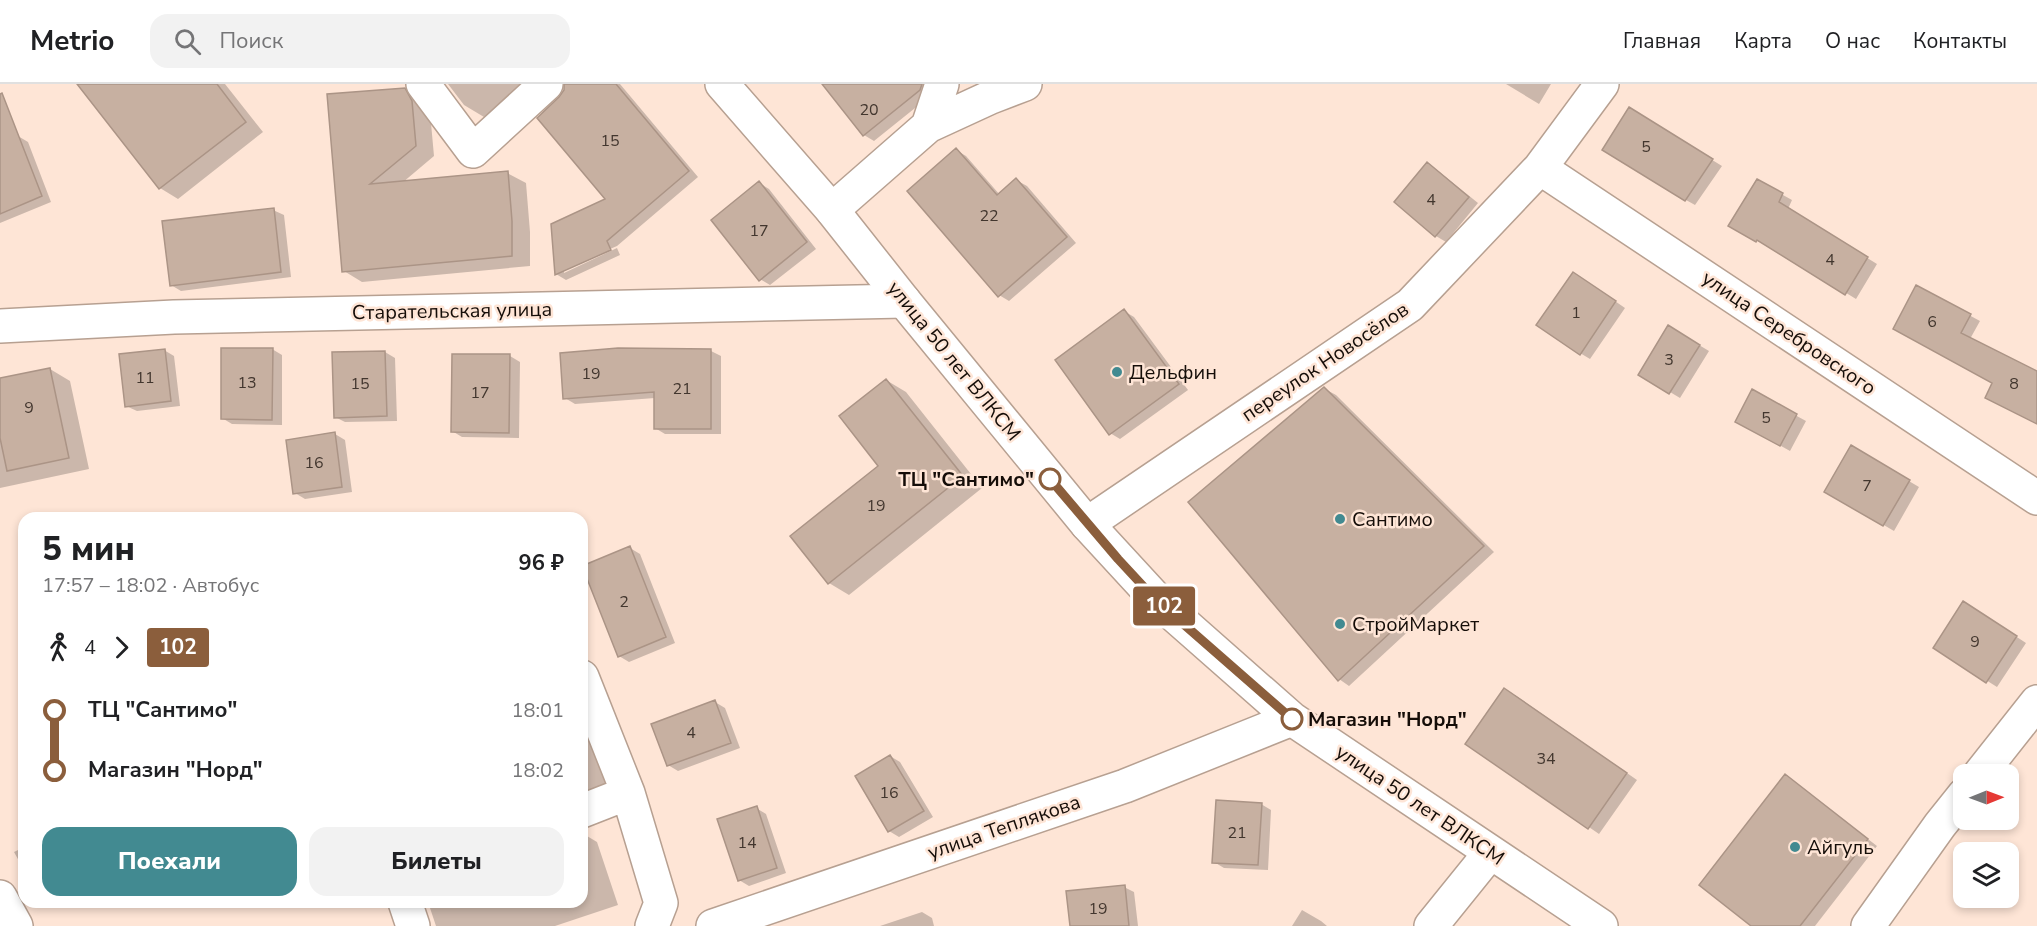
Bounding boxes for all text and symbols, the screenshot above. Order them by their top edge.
search box [150,14,570,68]
text: Metrio [30,22,114,60]
icon: search [171,25,204,58]
text: Поиск [219,26,283,56]
text: Главная [1623,27,1701,55]
text: Карта [1734,27,1792,55]
text: О нас [1825,27,1880,55]
text: Контакты [1913,27,2007,55]
house number: 20 [859,99,879,121]
house number: 15 [600,130,620,152]
house number: 5 [1641,136,1651,158]
house number: 4 [1426,189,1436,211]
house number: 22 [979,205,999,227]
house number: 17 [749,220,769,242]
house number: 4 [1825,249,1835,271]
street label: улица Серебровского [1697,265,1881,401]
street label: улица 50 лет ВЛКСМ [881,276,1027,446]
street label: Старательская улица [352,296,552,326]
street label: переулок Новосёлов [1236,296,1414,428]
house number: 1 [1571,302,1581,324]
house number: 6 [1927,311,1937,333]
house number: 3 [1664,349,1674,371]
place label: Дельфин [1129,359,1217,386]
house number: 19 [581,363,601,385]
marker: Дельфин [1110,365,1124,379]
house number: 11 [135,367,155,389]
house number: 13 [237,372,257,394]
house number: 15 [350,373,370,395]
house number: 8 [2009,373,2019,395]
house number: 21 [672,378,692,400]
house number: 17 [470,382,490,404]
house number: 9 [24,397,34,419]
house number: 5 [1761,407,1771,429]
house number: 16 [304,452,324,474]
place label: ТЦ "Сантимо" [898,466,1034,493]
marker: ТЦ "Сантимо" [1039,468,1061,490]
house number: 7 [1862,475,1872,497]
house number: 19 [866,495,886,517]
place label: Сантимо [1352,506,1433,533]
marker: Сантимо [1333,512,1347,526]
text: 5 мин [42,527,135,572]
text: 96 ₽ [518,548,564,578]
text: 17:57 – 18:02 · Автобус [42,572,259,599]
line badge: 102 [1130,586,1198,626]
house number: 2 [619,591,629,613]
text: 102 [1145,592,1183,620]
place label: СтройМаркет [1352,611,1479,638]
marker: СтройМаркет [1333,617,1347,631]
icon: walk [42,631,75,664]
icon: forward [105,631,138,664]
house number: 9 [1970,631,1980,653]
text: 102 [159,633,197,661]
text: 4 [84,634,96,661]
text: ТЦ "Сантимо" [88,695,237,725]
text: 18:01 [511,697,564,724]
place label: Магазин "Норд" [1308,706,1467,733]
marker: Магазин "Норд" [1281,708,1303,730]
house number: 4 [686,722,696,744]
street label: улица 50 лет ВЛКСМ [1330,739,1510,871]
house number: 34 [1536,748,1556,770]
text: Магазин "Норд" [88,755,263,785]
text: 18:02 [511,757,564,784]
north arrow [1953,764,2019,830]
map controls [1953,764,2019,908]
house number: 16 [879,782,899,804]
street label: улица Теплякова [924,788,1084,866]
house number: 21 [1227,822,1247,844]
button: Поехали [42,827,297,896]
button: Билеты [309,827,564,896]
house number: 14 [737,832,757,854]
place label: Айгуль [1807,834,1874,861]
marker: Айгуль [1788,840,1802,854]
button: layers [1953,842,2019,908]
house number: 19 [1088,898,1108,920]

